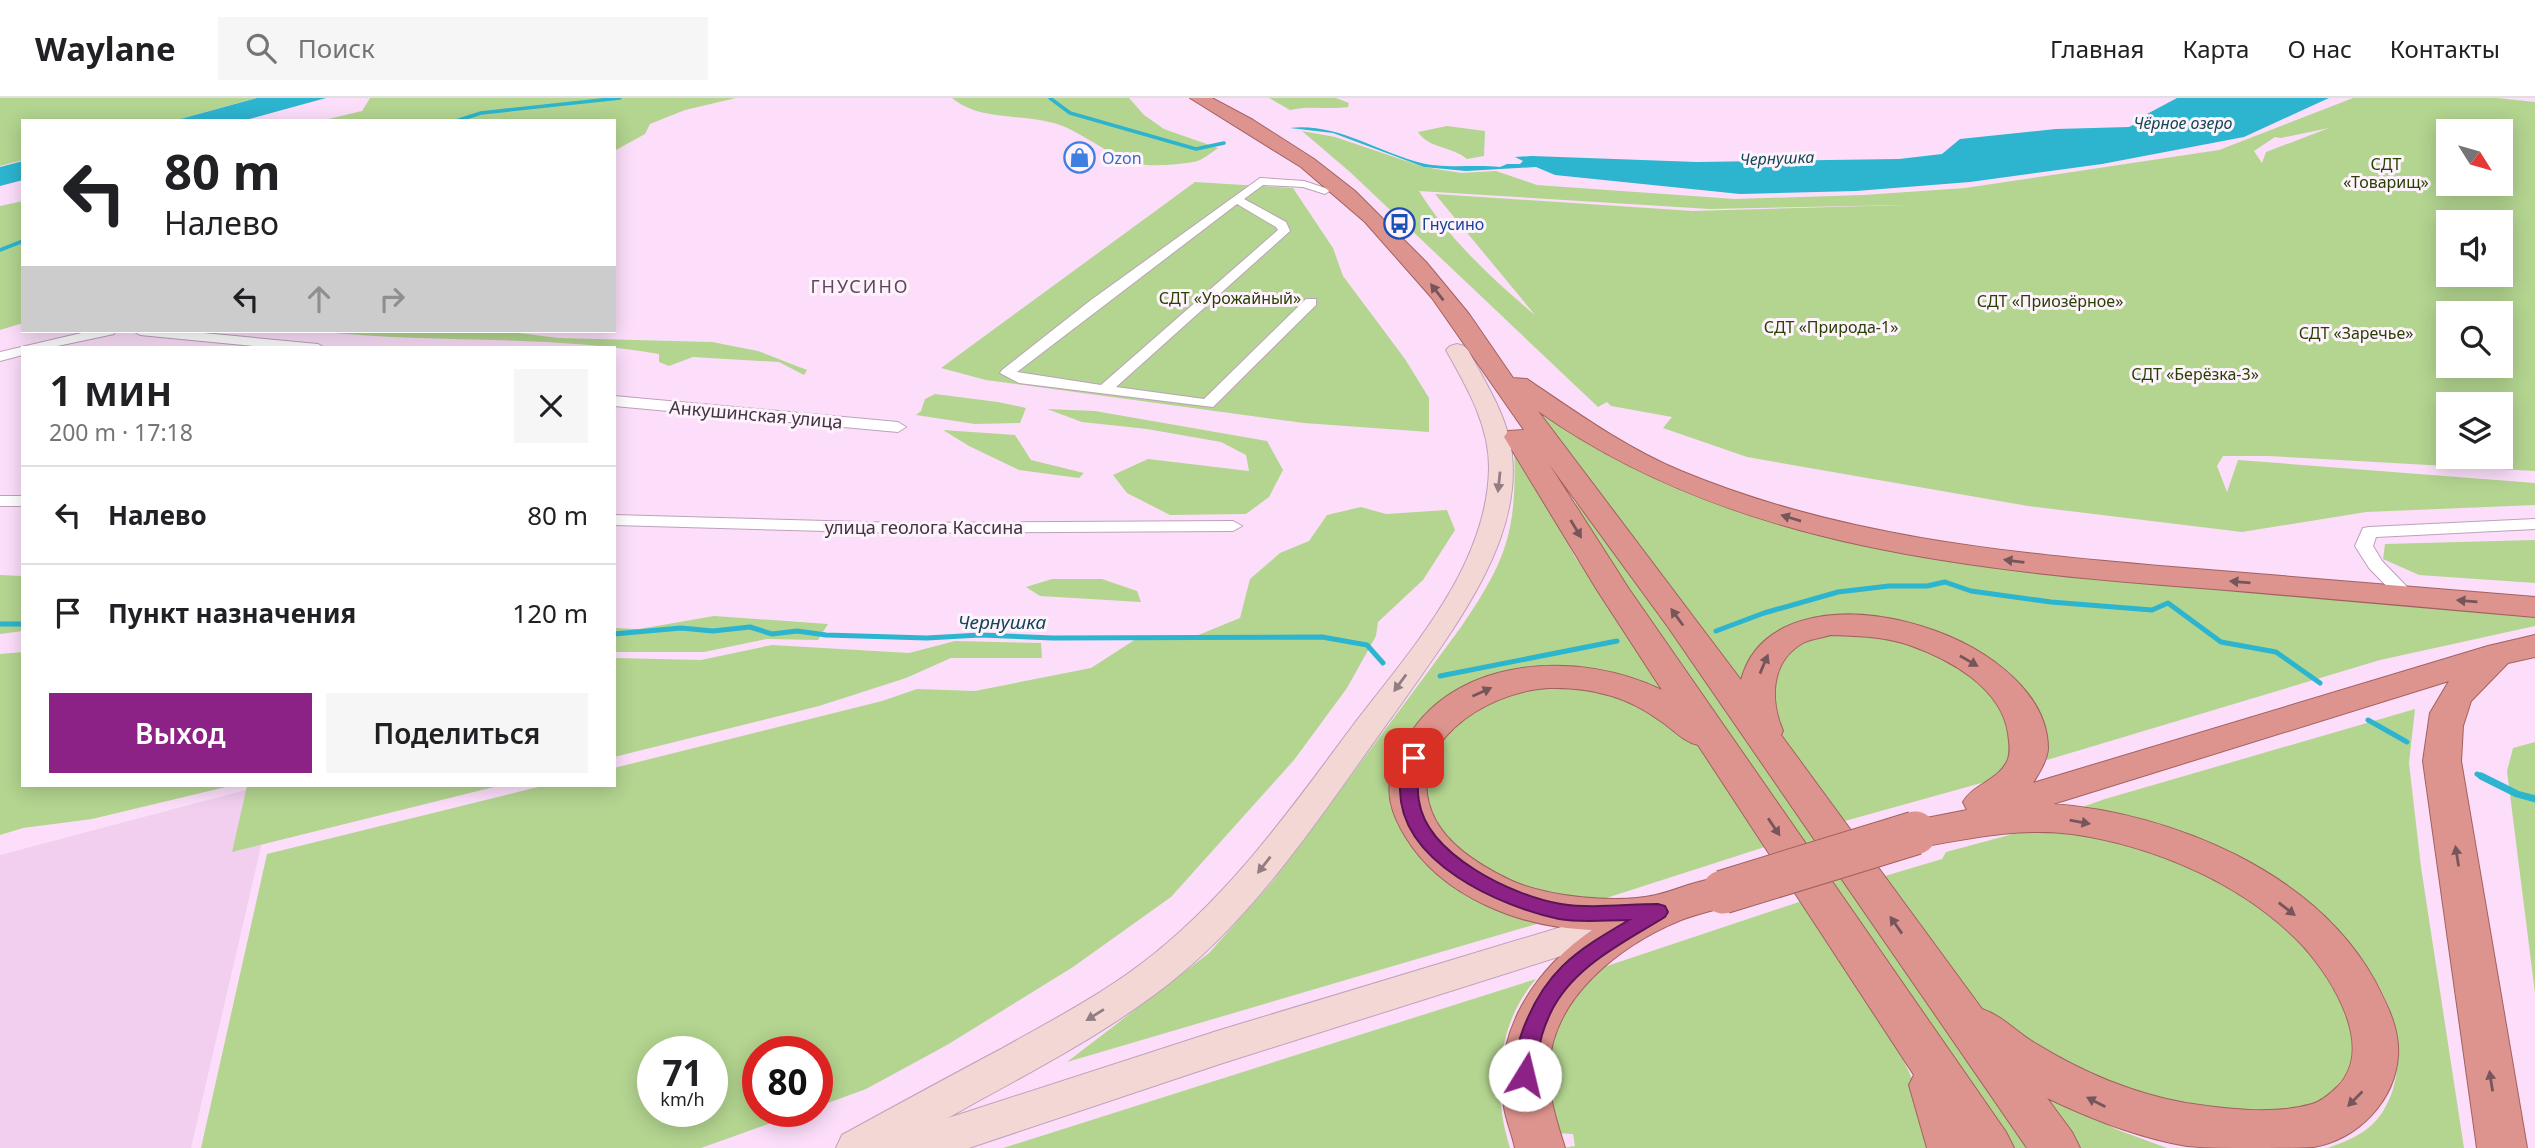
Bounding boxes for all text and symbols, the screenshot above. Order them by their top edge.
search box [218,17,708,80]
text: Waylane [35,26,176,71]
icon: search [242,29,280,67]
text: Поиск [298,30,375,66]
text: Главная [2050,32,2144,65]
text: Карта [2182,32,2249,65]
text: О нас [2287,32,2352,65]
text: Контакты [2390,32,2500,65]
water label: Чёрное озеро [2134,112,2233,134]
north arrow [2436,119,2513,196]
map controls [2436,119,2513,469]
text: 80 m [164,138,281,204]
shop icon: Ozon [1062,141,1096,175]
water label: Чернушка [1739,146,1815,170]
icon: left [49,147,140,238]
place label: Ozon [1102,147,1142,169]
park label: СДТ «Товарищ» [2343,153,2429,193]
text: Налево [164,201,279,244]
bus stop icon: Гнусино [1382,207,1416,241]
button: sound [2436,210,2513,287]
place label: Гнусино [1422,213,1484,235]
district label: ГНУСИНО [810,274,910,298]
icon: left [227,280,265,318]
icon: ahead [300,280,338,318]
icon: right [373,280,411,318]
one-way arrow [1430,284,1445,302]
park label: СДТ «Урожайный» [1159,287,1301,309]
park label: СДТ «Приозёрное» [1977,290,2123,312]
button: search [2436,301,2513,378]
park label: СДТ «Природа-1» [1764,316,1898,338]
park label: СДТ «Заречье» [2299,322,2413,344]
text: 1 мин [49,361,172,418]
park label: СДТ «Берёзка-3» [2131,363,2259,385]
button: close [514,369,588,443]
button: layers [2436,392,2513,469]
street label: Анкушинская улица [668,394,844,434]
text: 200 m · 17:18 [49,416,193,448]
one-way arrow [1493,471,1504,493]
icon: left [49,496,87,534]
text: Налево [108,497,207,533]
text: 80 m [527,497,588,533]
one-way arrow [1780,512,1801,522]
street label: улица геолога Кассина [825,515,1023,539]
one-way arrow [1569,519,1582,538]
one-way arrow [2003,556,2025,567]
one-way arrow [2229,576,2251,587]
icon: arrive [49,594,87,632]
text: Пункт назначения [108,595,356,631]
text: 120 m [512,595,588,631]
one-way arrow [2456,595,2478,606]
one-way arrow [1671,608,1685,626]
water label: Чернушка [958,609,1047,635]
one-way arrow [1759,654,1770,675]
one-way arrow [1960,654,1979,667]
one-way arrow [1393,674,1407,692]
one-way arrow [1472,686,1492,698]
button: Выход [49,693,312,773]
button: Поделиться [326,693,588,773]
pin [1384,728,1444,788]
icon: arrive [1395,739,1433,777]
one-way arrow [2069,817,2091,828]
one-way arrow [1767,818,1781,836]
one-way arrow [2451,845,2462,867]
one-way arrow [1257,856,1272,874]
one-way arrow [2278,901,2296,916]
one-way arrow [1889,916,1903,934]
one-way arrow [1085,1009,1104,1022]
speed limit sign: 80 [742,1036,833,1127]
position arrow [1488,1038,1562,1112]
text: 71 [662,1049,703,1096]
one-way arrow [2485,1069,2496,1091]
text: km/h [660,1087,705,1111]
one-way arrow [2347,1091,2364,1108]
one-way arrow [2085,1096,2105,1108]

